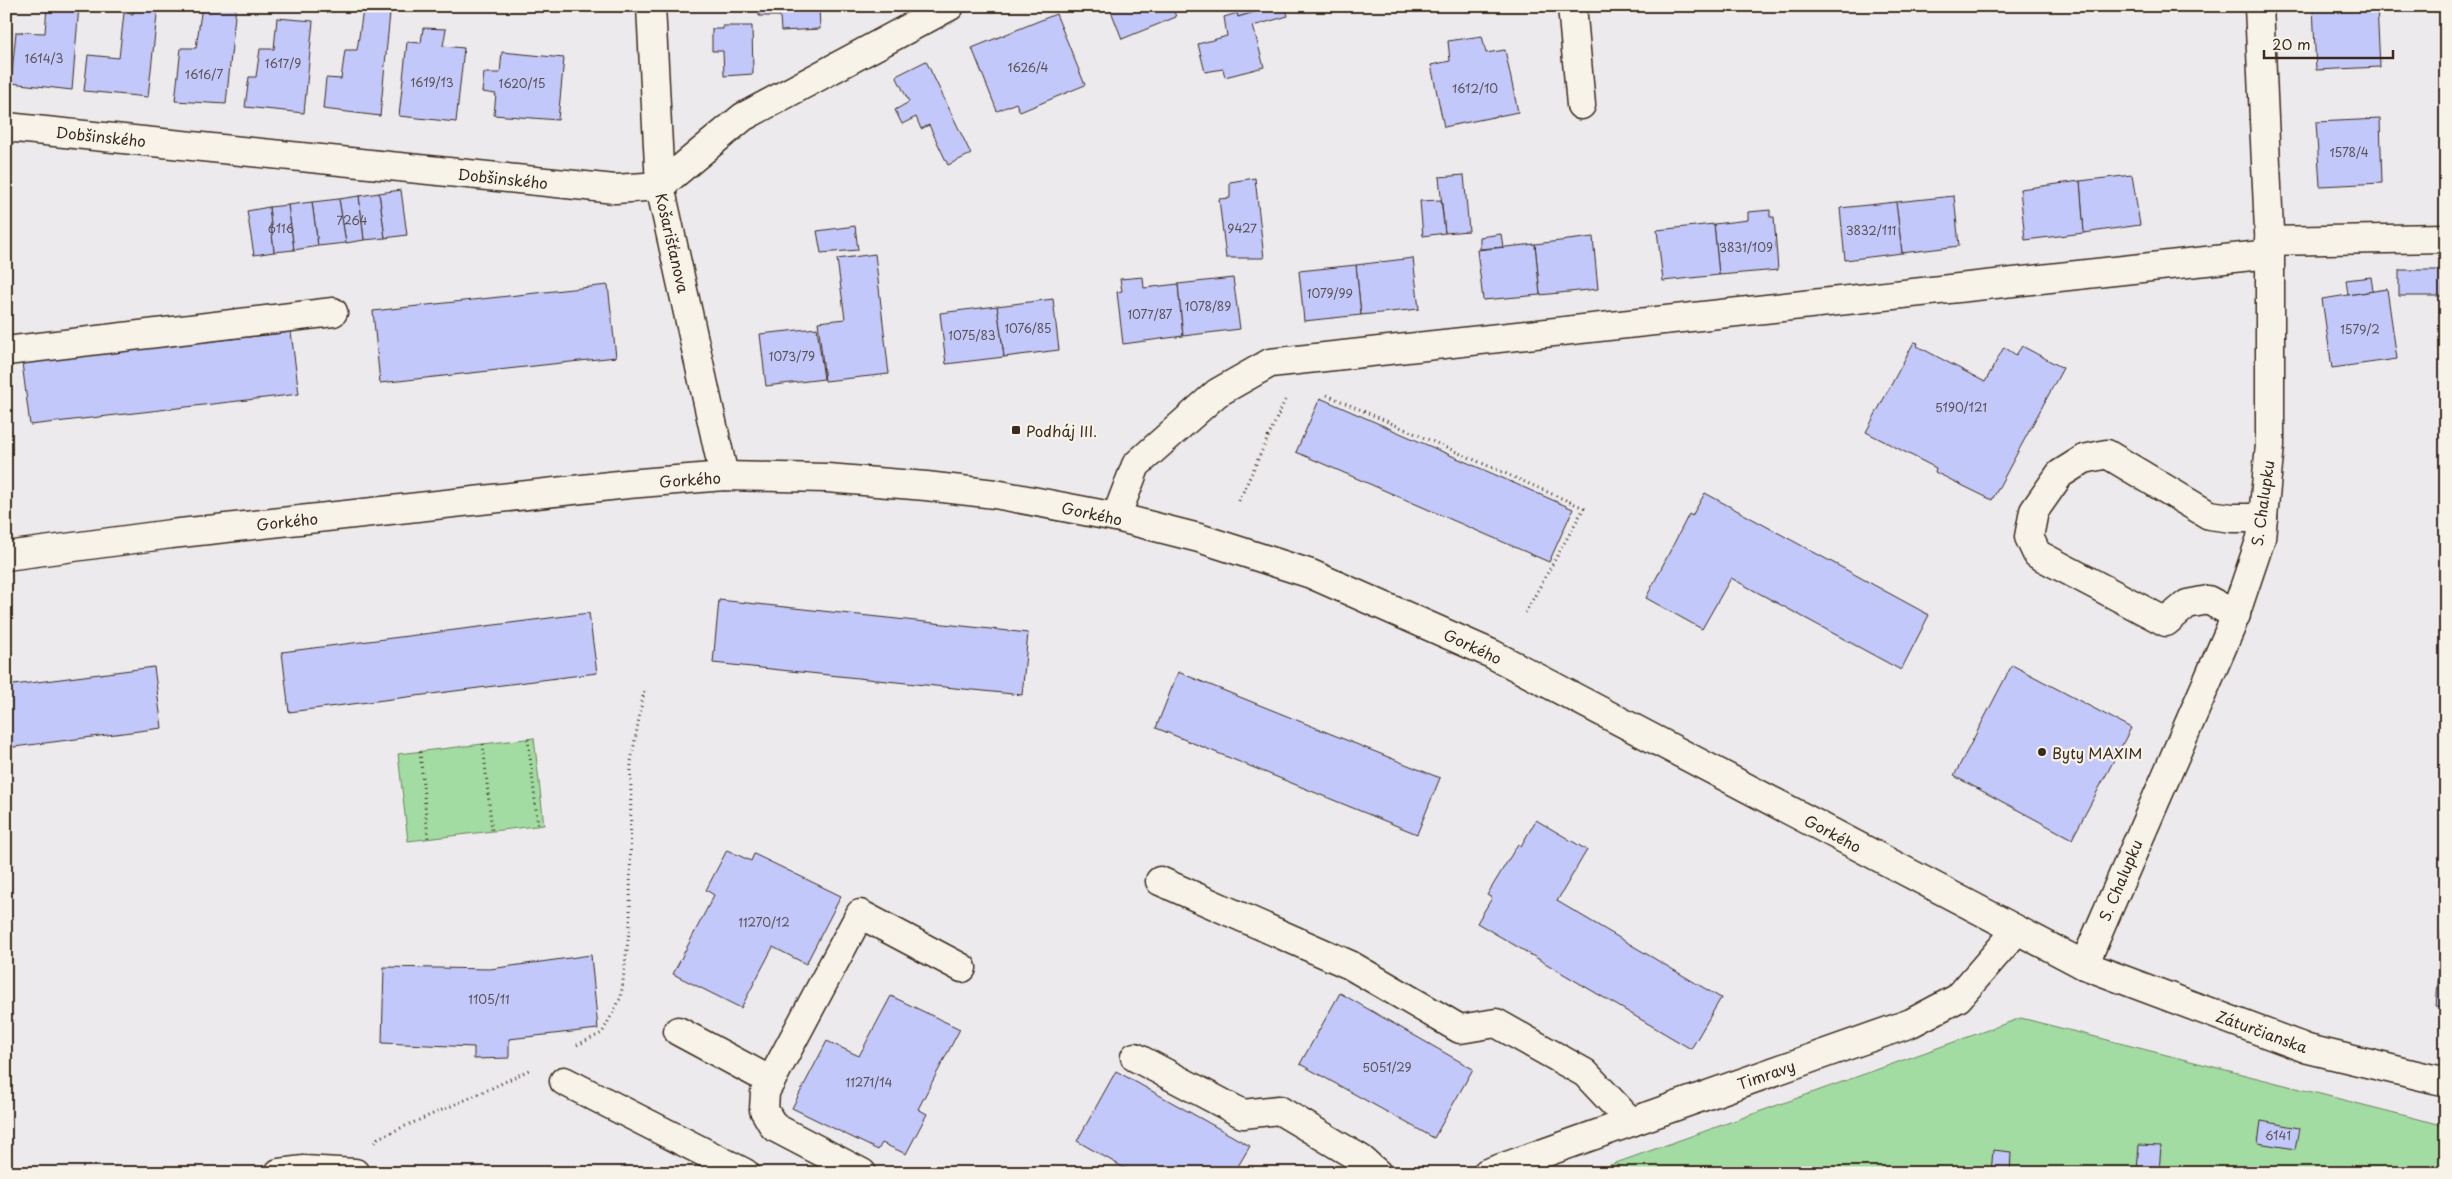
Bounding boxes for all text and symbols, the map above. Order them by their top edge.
scale bar [2264,28,2393,60]
text: 20 m [2272,32,2311,55]
house number: 1614/3 [25,49,64,67]
house number: 1617/9 [265,54,301,72]
house number: 1626/4 [1008,58,1048,76]
house number: 1616/7 [185,65,223,83]
house number: 1619/13 [410,73,454,91]
house number: 1620/15 [499,74,545,92]
house number: 1612/10 [1452,79,1498,97]
street label: Dobšinského [55,120,147,152]
house number: 1578/4 [2329,143,2369,161]
street label: Dobšinského [457,162,549,194]
street label: Košarišťanova [650,191,696,296]
house number: 7264 [336,211,368,229]
house number: 6116 [268,219,294,237]
house number: 9427 [1227,219,1257,237]
house number: 3832/111 [1846,221,1896,239]
house number: 3831/109 [1719,238,1773,256]
house number: 1079/99 [1307,284,1353,302]
house number: 1078/89 [1185,297,1231,315]
house number: 1077/87 [1128,305,1173,323]
house number: 1076/85 [1004,319,1052,337]
house number: 1579/2 [2340,320,2380,338]
house number: 1075/83 [948,326,996,344]
house number: 1073/79 [769,347,815,365]
house number: 5190/121 [1935,398,1987,416]
place label: Podháj III. [1026,419,1097,442]
marker: Podháj III. [1010,424,1022,436]
street label: S. Chalupku [2245,459,2279,547]
street label: Gorkého [658,465,722,493]
street label: Gorkého [1059,495,1125,531]
street label: Gorkého [255,506,319,536]
street label: Gorkého [1440,623,1506,669]
place label: Byty MAXIM [2052,741,2142,764]
marker: Byty MAXIM [2036,746,2048,758]
street label: Gorkého [1800,808,1866,858]
street label: S. Chalupku [2092,836,2148,924]
house number: 11270/12 [738,913,790,931]
house number: 1105/11 [468,990,510,1008]
street label: Záturčianska [2213,1004,2311,1058]
street label: Timravy [1734,1053,1798,1095]
house number: 5051/29 [1362,1058,1412,1076]
house number: 11271/14 [845,1073,893,1091]
house number: 6141 [2265,1126,2291,1144]

